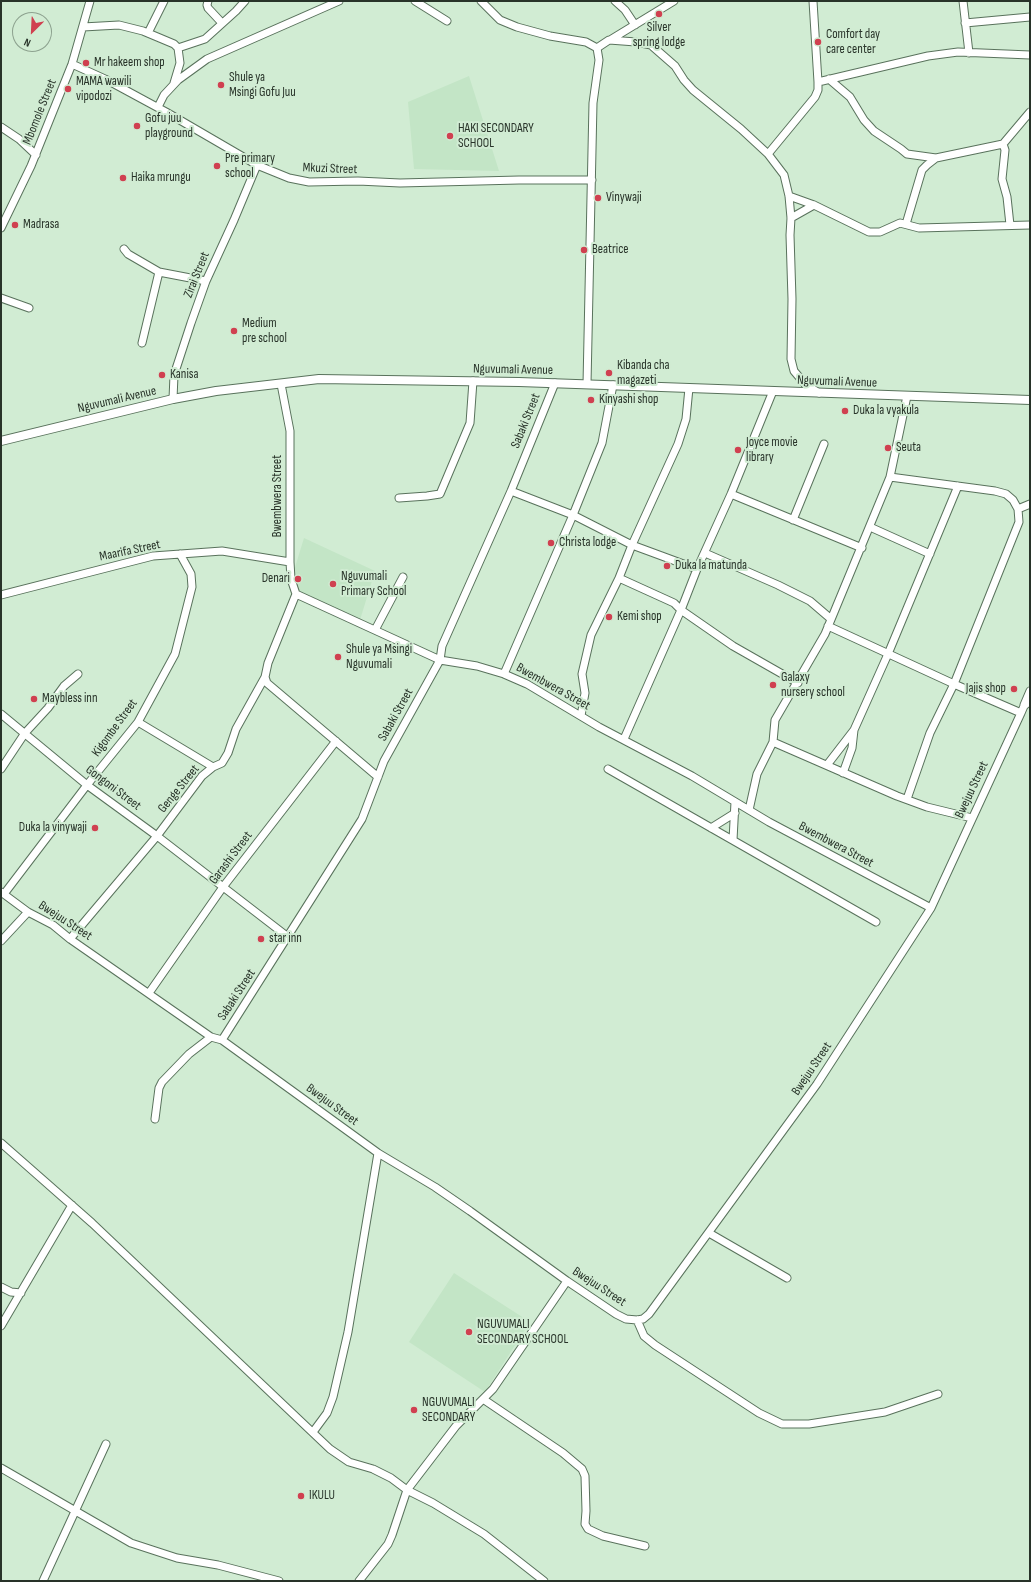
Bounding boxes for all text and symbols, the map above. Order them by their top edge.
marker: Silver spring lodge [654,9,664,19]
north arrow [12,12,52,52]
place label: Silver spring lodge [633,20,685,51]
place label: Comfort day care center [826,27,880,58]
text: N [22,35,33,50]
marker: Comfort day care center [813,37,823,47]
place label: Mr hakeem shop [94,55,165,71]
marker: Mr hakeem shop [81,58,91,68]
place label: Shule ya Msingi Gofu Juu [229,70,296,101]
place label: MAMA wawili vipodozi [76,74,132,105]
street label: Mbomole Street [20,77,60,147]
marker: Shule ya Msingi Gofu Juu [216,80,226,90]
marker: MAMA wawili vipodozi [63,84,73,94]
place label: Gofu juu playground [145,111,193,142]
marker: Gofu juu playground [132,121,142,131]
place label: HAKI SECONDARY SCHOOL [458,121,534,152]
marker: HAKI SECONDARY SCHOOL [445,131,455,141]
place label: Pre primary school [225,151,275,182]
street label: Mkuzi Street [302,160,358,178]
marker: Pre primary school [212,161,222,171]
place label: Haika mrungu [131,170,191,186]
marker: Haika mrungu [118,173,128,183]
place label: Vinywaji [606,190,642,206]
marker: Vinywaji [593,193,603,203]
place label: Madrasa [23,217,59,233]
marker: Madrasa [10,220,20,230]
place label: Beatrice [592,242,629,258]
marker: Beatrice [579,245,589,255]
street label: Zirai Street [181,250,213,300]
place label: Medium pre school [242,316,287,347]
marker: Medium pre school [229,326,239,336]
place label: Kibanda cha magazeti [617,358,670,389]
street label: Nguvumali Avenue [473,362,553,378]
place label: Kanisa [170,367,198,383]
marker: Kibanda cha magazeti [604,368,614,378]
marker: Kanisa [157,370,167,380]
street label: Nguvumali Avenue [797,373,877,391]
street label: Nguvumali Avenue [76,383,158,417]
street label: Sabaki Street [508,391,544,451]
place label: Kinyashi shop [599,392,658,408]
marker: Kinyashi shop [586,395,596,405]
place label: Duka la vyakula [853,403,919,419]
marker: Duka la vyakula [840,406,850,416]
place label: Joyce movie library [746,435,798,466]
place label: Seuta [896,440,921,456]
marker: Seuta [883,443,893,453]
marker: Joyce movie library [733,445,743,455]
street label: Bwembwera Street [270,455,286,537]
place label: Christa lodge [559,535,616,551]
street label: Maarifa Street [98,537,162,565]
marker: Christa lodge [546,538,556,548]
place label: Duka la matunda [675,558,747,574]
marker: Duka la matunda [662,561,672,571]
place label: Nguvumali Primary School [341,569,406,600]
place label: Denari [262,571,290,587]
marker: Denari [293,574,303,584]
marker: Nguvumali Primary School [328,579,338,589]
place label: Kemi shop [617,609,662,625]
marker: Kemi shop [604,612,614,622]
place label: Shule ya Msingi Nguvumali [346,642,412,673]
marker: Shule ya Msingi Nguvumali [333,652,343,662]
street label: Bwembwera Street [513,660,593,714]
place label: Galaxy nursery school [781,670,845,701]
marker: Galaxy nursery school [768,680,778,690]
place label: Jajis shop [966,681,1006,697]
marker: Jajis shop [1009,684,1019,694]
street label: Sabaki Street [375,686,417,744]
place label: Maybless inn [42,691,97,707]
marker: Maybless inn [29,694,39,704]
street label: Kigombe Street [89,696,141,760]
street label: Bwejuu Street [952,759,992,821]
street label: Gongoni Street [82,762,144,814]
street label: Genge Street [155,762,203,816]
street label: Bwembwera Street [796,819,876,871]
place label: Duka la vinywaji [19,820,87,836]
marker: Duka la vinywaji [90,823,100,833]
street label: Garashi Street [206,829,256,887]
street label: Bwejuu Street [35,898,95,944]
place label: star inn [269,931,302,947]
marker: star inn [256,934,266,944]
street label: Sabaki Street [215,966,259,1024]
street label: Bwejuu Street [789,1039,835,1099]
street label: Bwejuu Street [303,1081,361,1129]
street label: Bwejuu Street [569,1264,629,1310]
place label: NGUVUMALI SECONDARY SCHOOL [477,1317,568,1348]
marker: NGUVUMALI SECONDARY SCHOOL [464,1327,474,1337]
place label: NGUVUMALI SECONDARY [422,1395,475,1426]
marker: NGUVUMALI SECONDARY [409,1405,419,1415]
place label: IKULU [309,1488,335,1504]
marker: IKULU [296,1491,306,1501]

